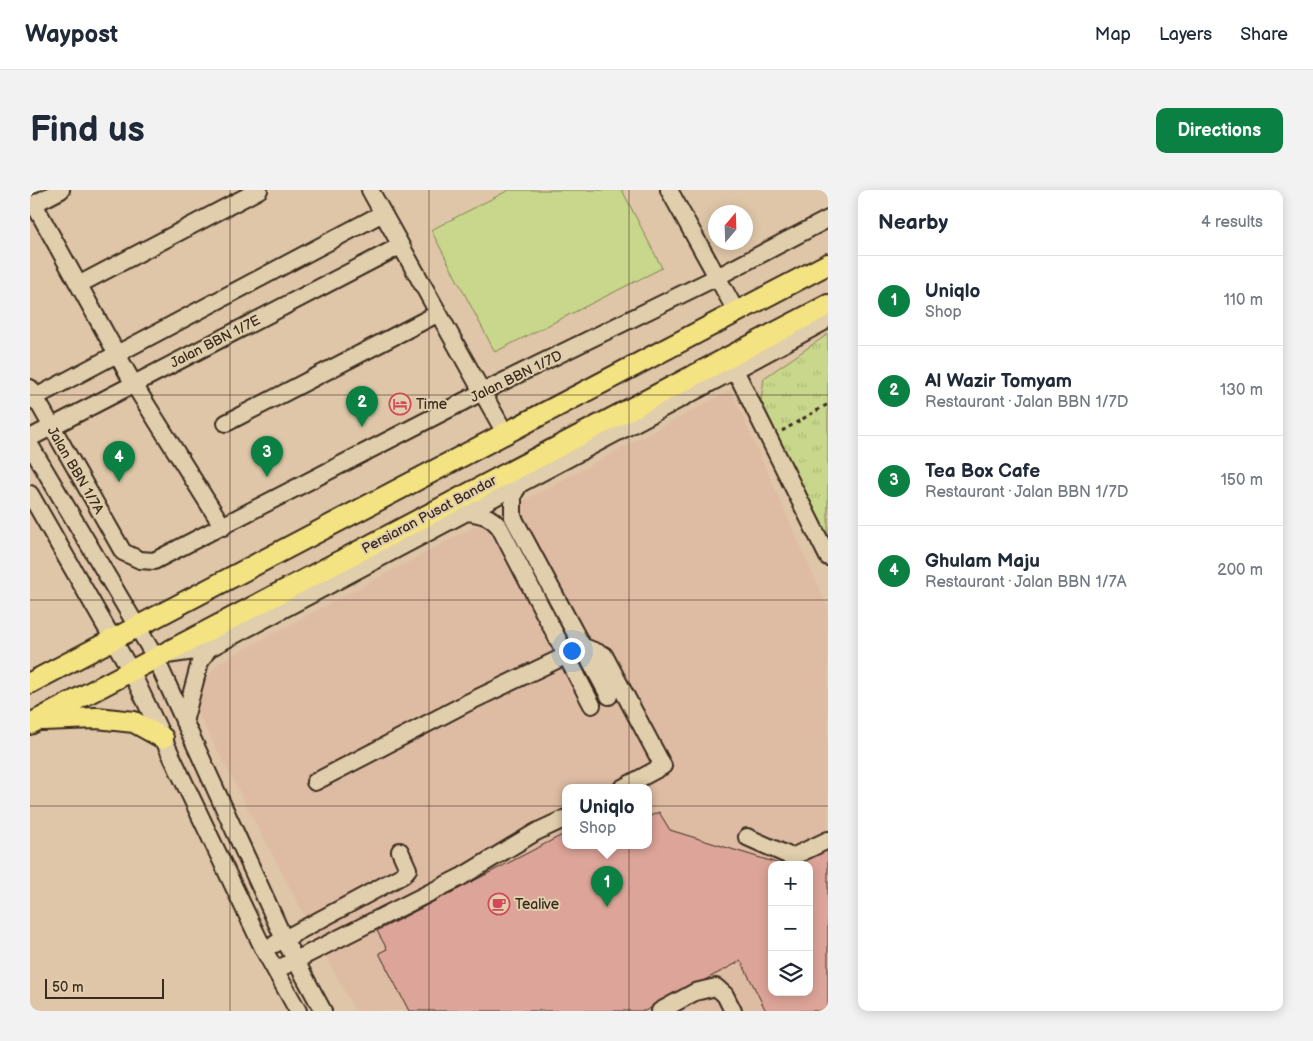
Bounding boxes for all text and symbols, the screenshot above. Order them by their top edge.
text: Waypost [25,20,118,49]
text: Map [1095,24,1131,45]
text: Layers [1159,24,1212,45]
text: Share [1240,24,1288,45]
button: Directions [1156,108,1283,153]
text: Find us [30,109,145,152]
north arrow [708,205,753,250]
text: Nearby [878,210,948,235]
text: 4 results [1201,213,1263,232]
text: Uniqlo [925,280,980,303]
text: 1 [891,291,897,310]
text: 110 m [1224,291,1263,310]
text: Shop [925,303,962,322]
street label: Jalan BBN 1/7E [167,311,263,371]
street label: Jalan BBN 1/7D [468,347,565,406]
text: Al Wazir Tomyam [925,370,1072,393]
text: 2 [889,381,899,400]
text: 130 m [1220,381,1263,400]
pin: 2 [346,386,378,427]
hotel icon: Time [388,392,412,416]
text: Restaurant · Jalan BBN 1/7D [925,393,1128,412]
place label: Time [416,396,447,413]
street label: Jalan BBN 1/7A [44,423,108,517]
pin: 3 [251,436,283,477]
pin: 4 [103,441,135,482]
text: Tea Box Cafe [925,460,1040,483]
street label: Persiaran Pusat Bandar [359,471,500,557]
text: 3 [889,471,899,490]
text: 150 m [1221,471,1263,490]
text: Restaurant · Jalan BBN 1/7D [925,483,1128,502]
text: Ghulam Maju [925,550,1040,573]
text: 4 [889,561,899,580]
text: 200 m [1217,561,1263,580]
text: Restaurant · Jalan BBN 1/7A [925,573,1127,592]
your location [559,638,585,664]
popup [562,784,652,849]
text: Uniqlo [579,796,635,819]
text: Shop [579,819,616,838]
map controls [768,861,813,996]
button: + [768,861,813,906]
pin: 1 [591,866,623,907]
cafe icon: Tealive [487,892,511,916]
place label: Tealive [515,896,559,913]
button: − [768,906,813,951]
button: layers [768,951,813,996]
scale bar [45,976,164,999]
text: 50 m [52,979,84,996]

